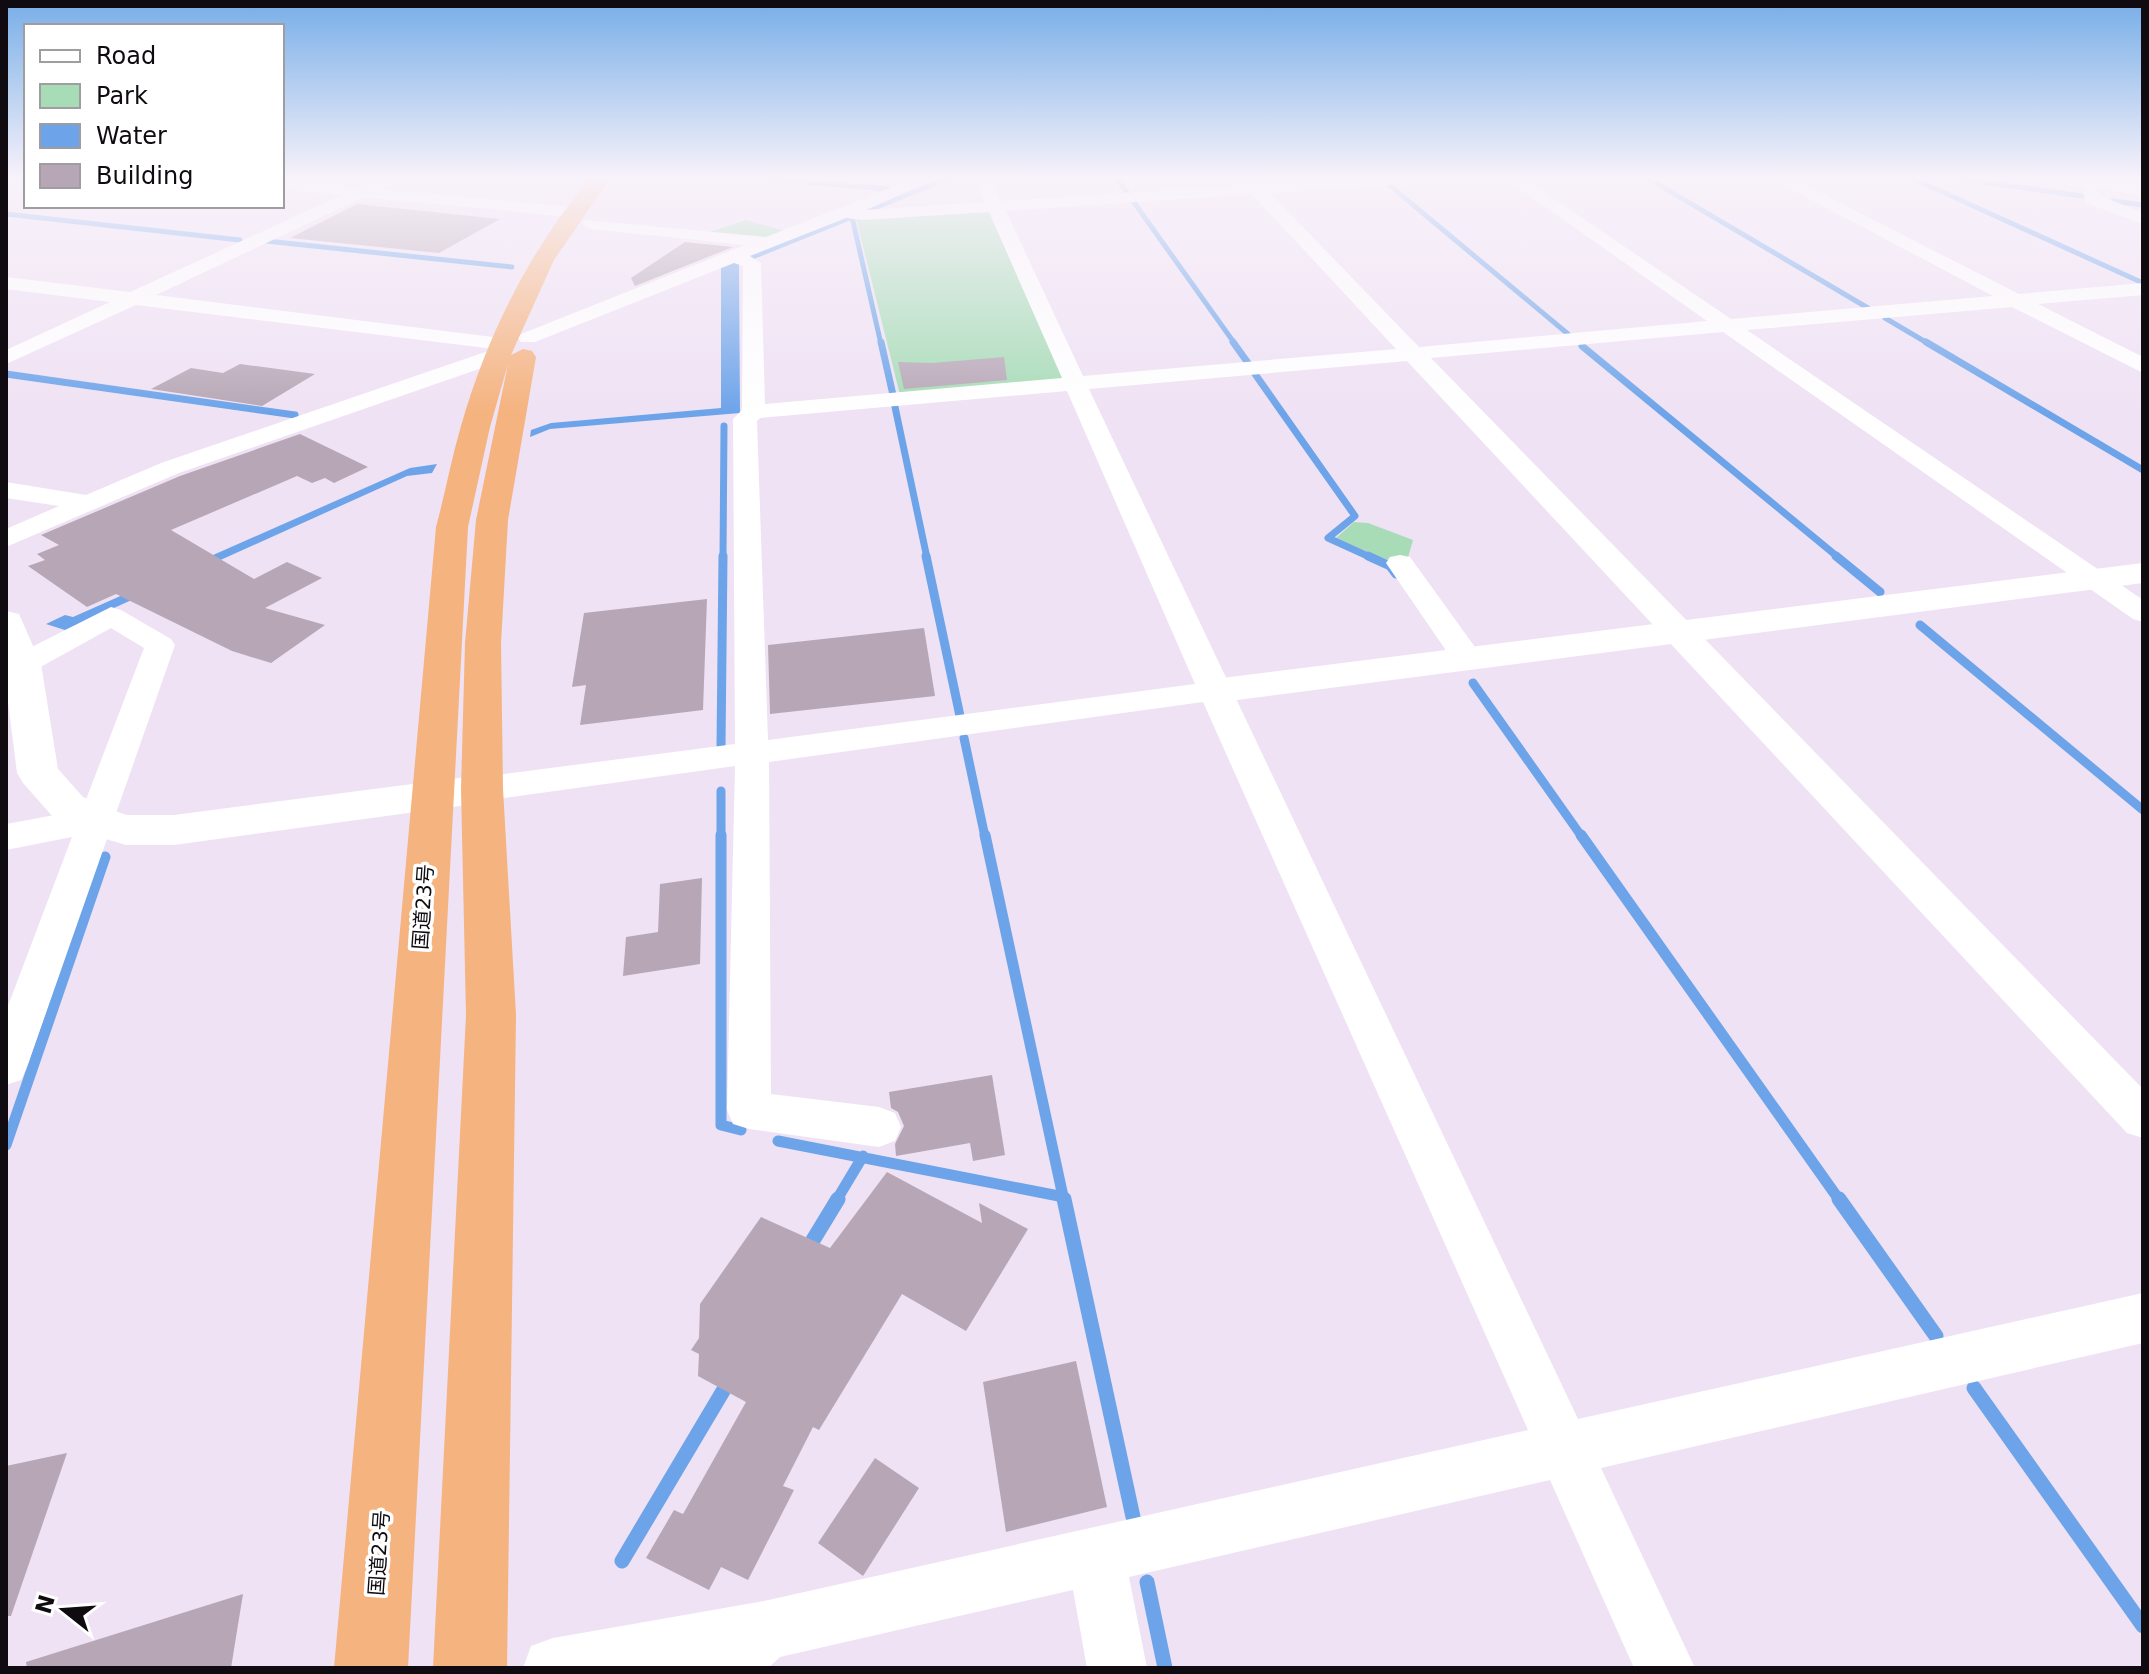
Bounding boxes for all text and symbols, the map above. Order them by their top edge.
legend [24,24,284,208]
text: Road [96,42,156,70]
text: Park [96,82,148,110]
text: Water [96,122,167,150]
text: Building [96,162,193,190]
street label: 国道23号 [408,864,438,950]
street label: 国道23号 [364,1510,394,1596]
north arrow [24,1570,104,1650]
text: N [31,1592,60,1617]

